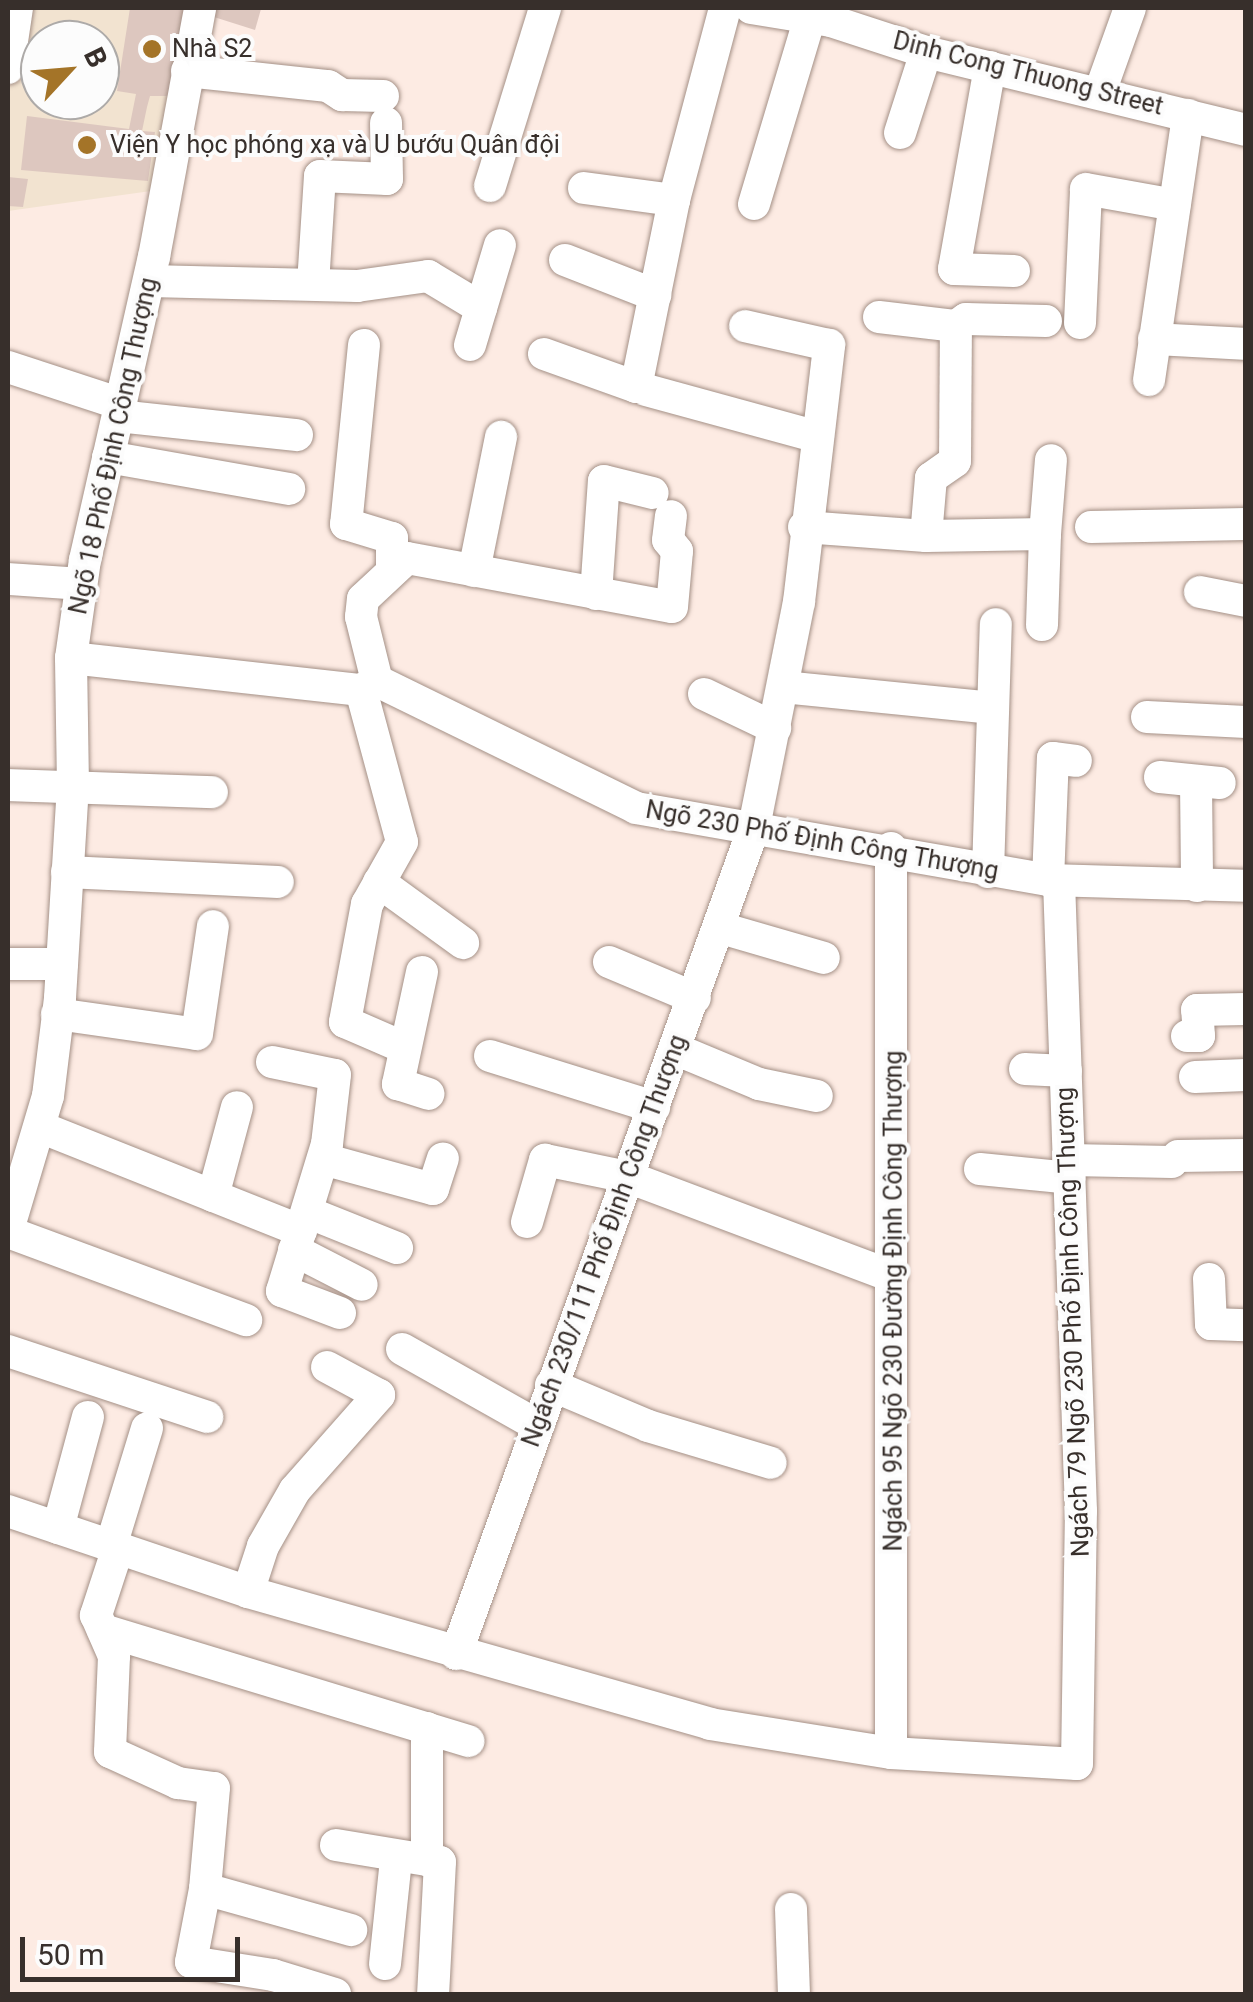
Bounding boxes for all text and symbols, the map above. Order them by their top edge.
north arrow [20,20,120,120]
street label: Dinh Cong Thuong Street [890,26,1166,122]
place label: Nhà S2 [172,34,252,64]
marker: Nhà S2 [141,38,163,60]
text: B [77,42,114,73]
place label: Viện Y học phóng xạ và U bướu Quân đội [110,130,560,160]
marker: Viện Y học phóng xạ và U bướu Quân đội [74,132,100,158]
street label: Ngõ 18 Phố Định Công Thượng [64,275,164,617]
street label: Ngõ 230 Phố Định Công Thượng [643,795,1001,887]
street label: Ngách 230/111 Phố Định Công Thượng [516,1031,694,1451]
street label: Ngách 95 Ngõ 230 Đường Định Công Thượng [879,1050,909,1552]
street label: Ngách 79 Ngõ 230 Phố Định Công Thượng [1050,1086,1096,1558]
scale bar [25,1917,245,1979]
text: 50 m [37,1937,104,1972]

